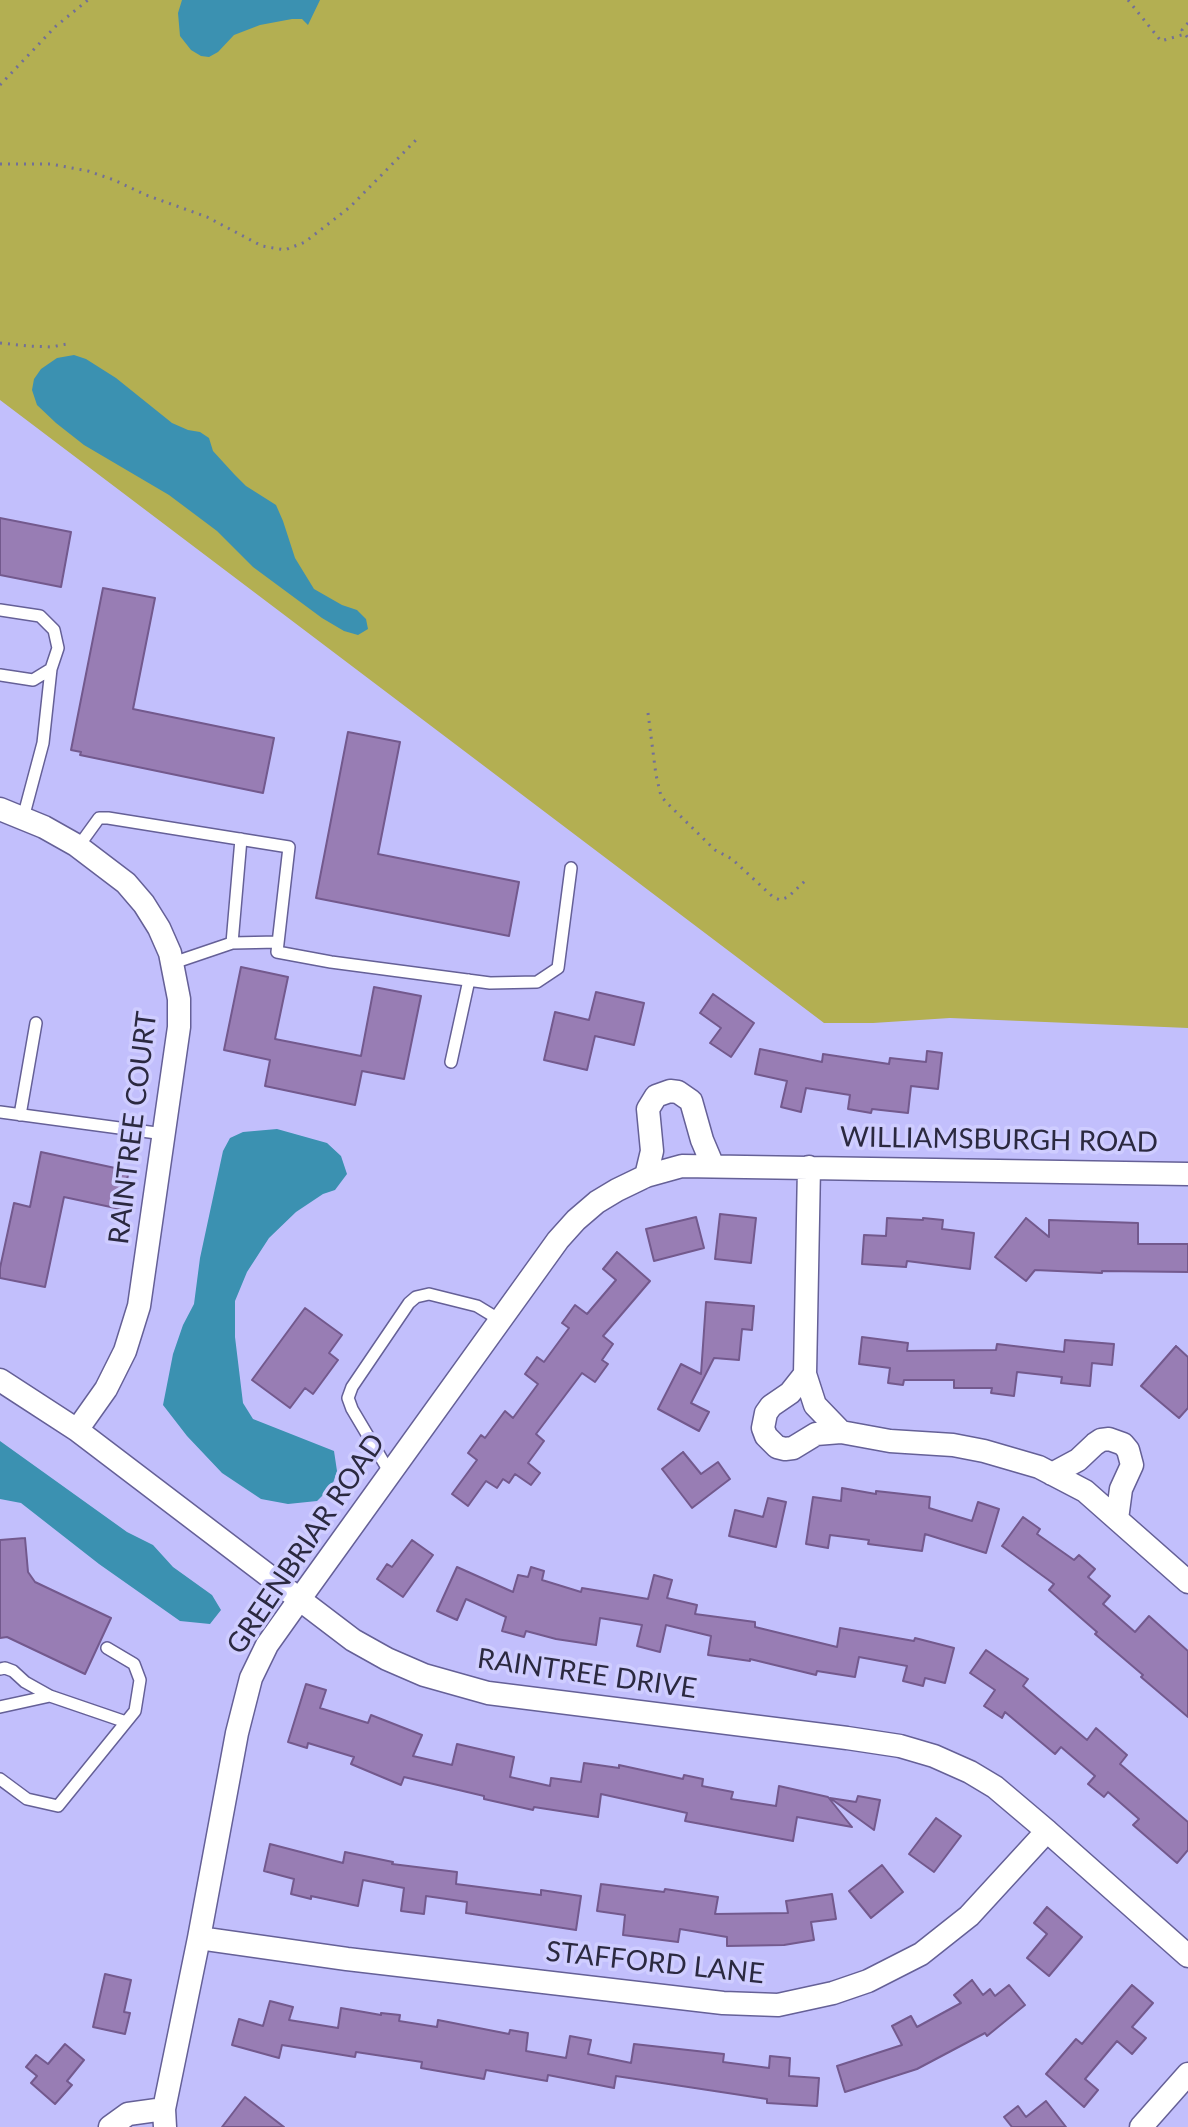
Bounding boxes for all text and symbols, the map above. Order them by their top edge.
street label: RAINTREE COURT [102,1010,164,1246]
street label: WILLIAMSBURGH ROAD [840,1120,1158,1160]
street label: GREENBRIAR ROAD [220,1428,392,1660]
street label: RAINTREE DRIVE [475,1642,699,1706]
street label: STAFFORD LANE [544,1935,766,1991]

